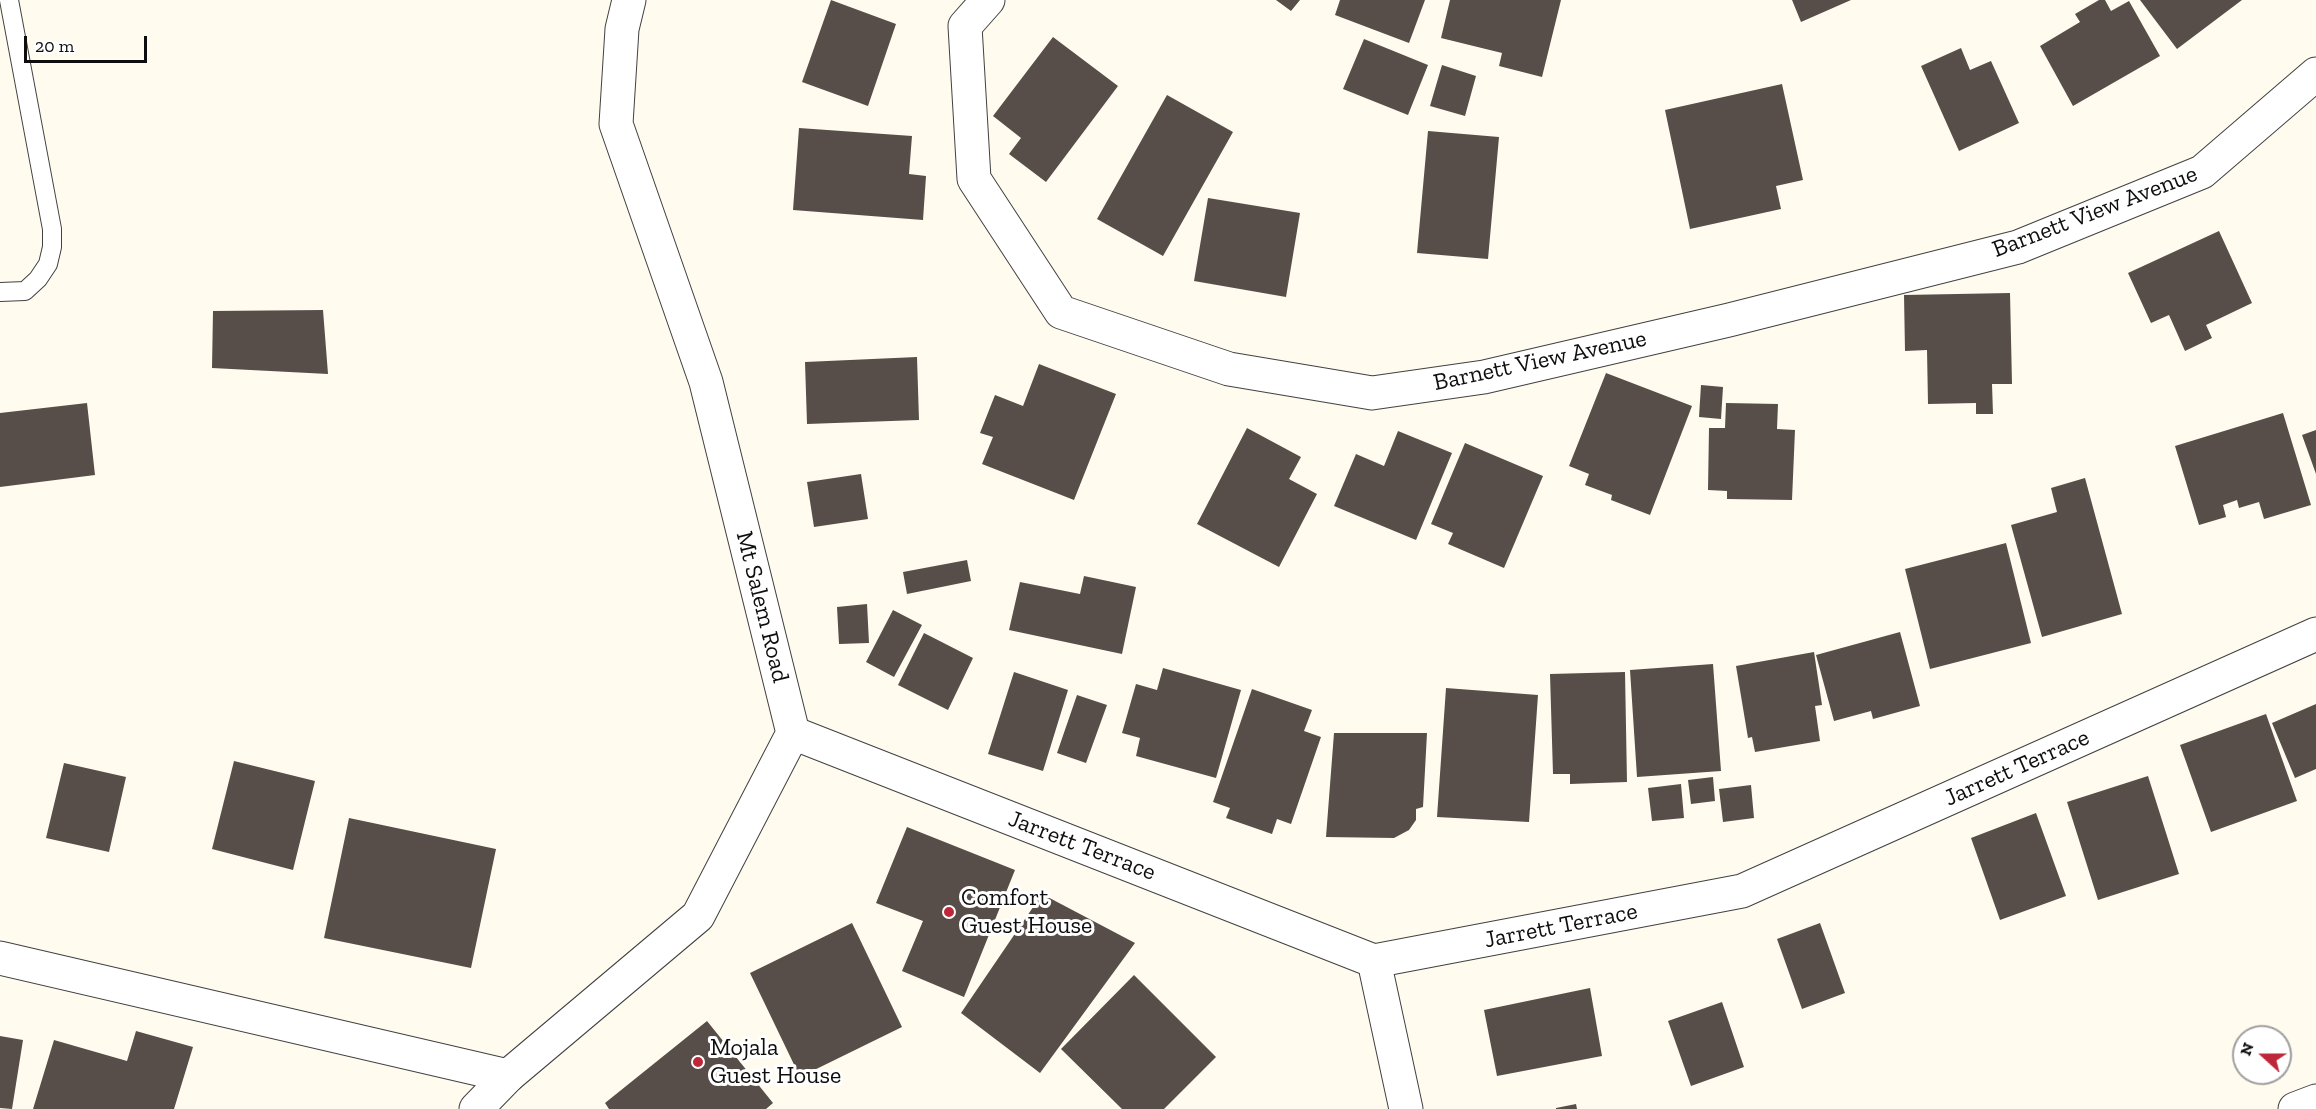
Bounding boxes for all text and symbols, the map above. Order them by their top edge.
scale bar [27,24,150,62]
text: 20 m [35,35,74,57]
street label: Barnett View Avenue [1988,160,2202,264]
street label: Barnett View Avenue [1431,324,1649,398]
street label: Mt Salem Road [729,528,795,686]
street label: Jarrett Terrace [1940,723,2094,813]
street label: Jarrett Terrace [1004,805,1160,887]
place label: Comfort Guest House [961,884,1092,940]
street label: Jarrett Terrace [1482,897,1640,955]
marker: Comfort Guest House [942,905,956,919]
north arrow [2232,1025,2292,1085]
place label: Mojala Guest House [710,1034,841,1090]
text: N [2236,1040,2258,1058]
marker: Mojala Guest House [691,1055,705,1069]

